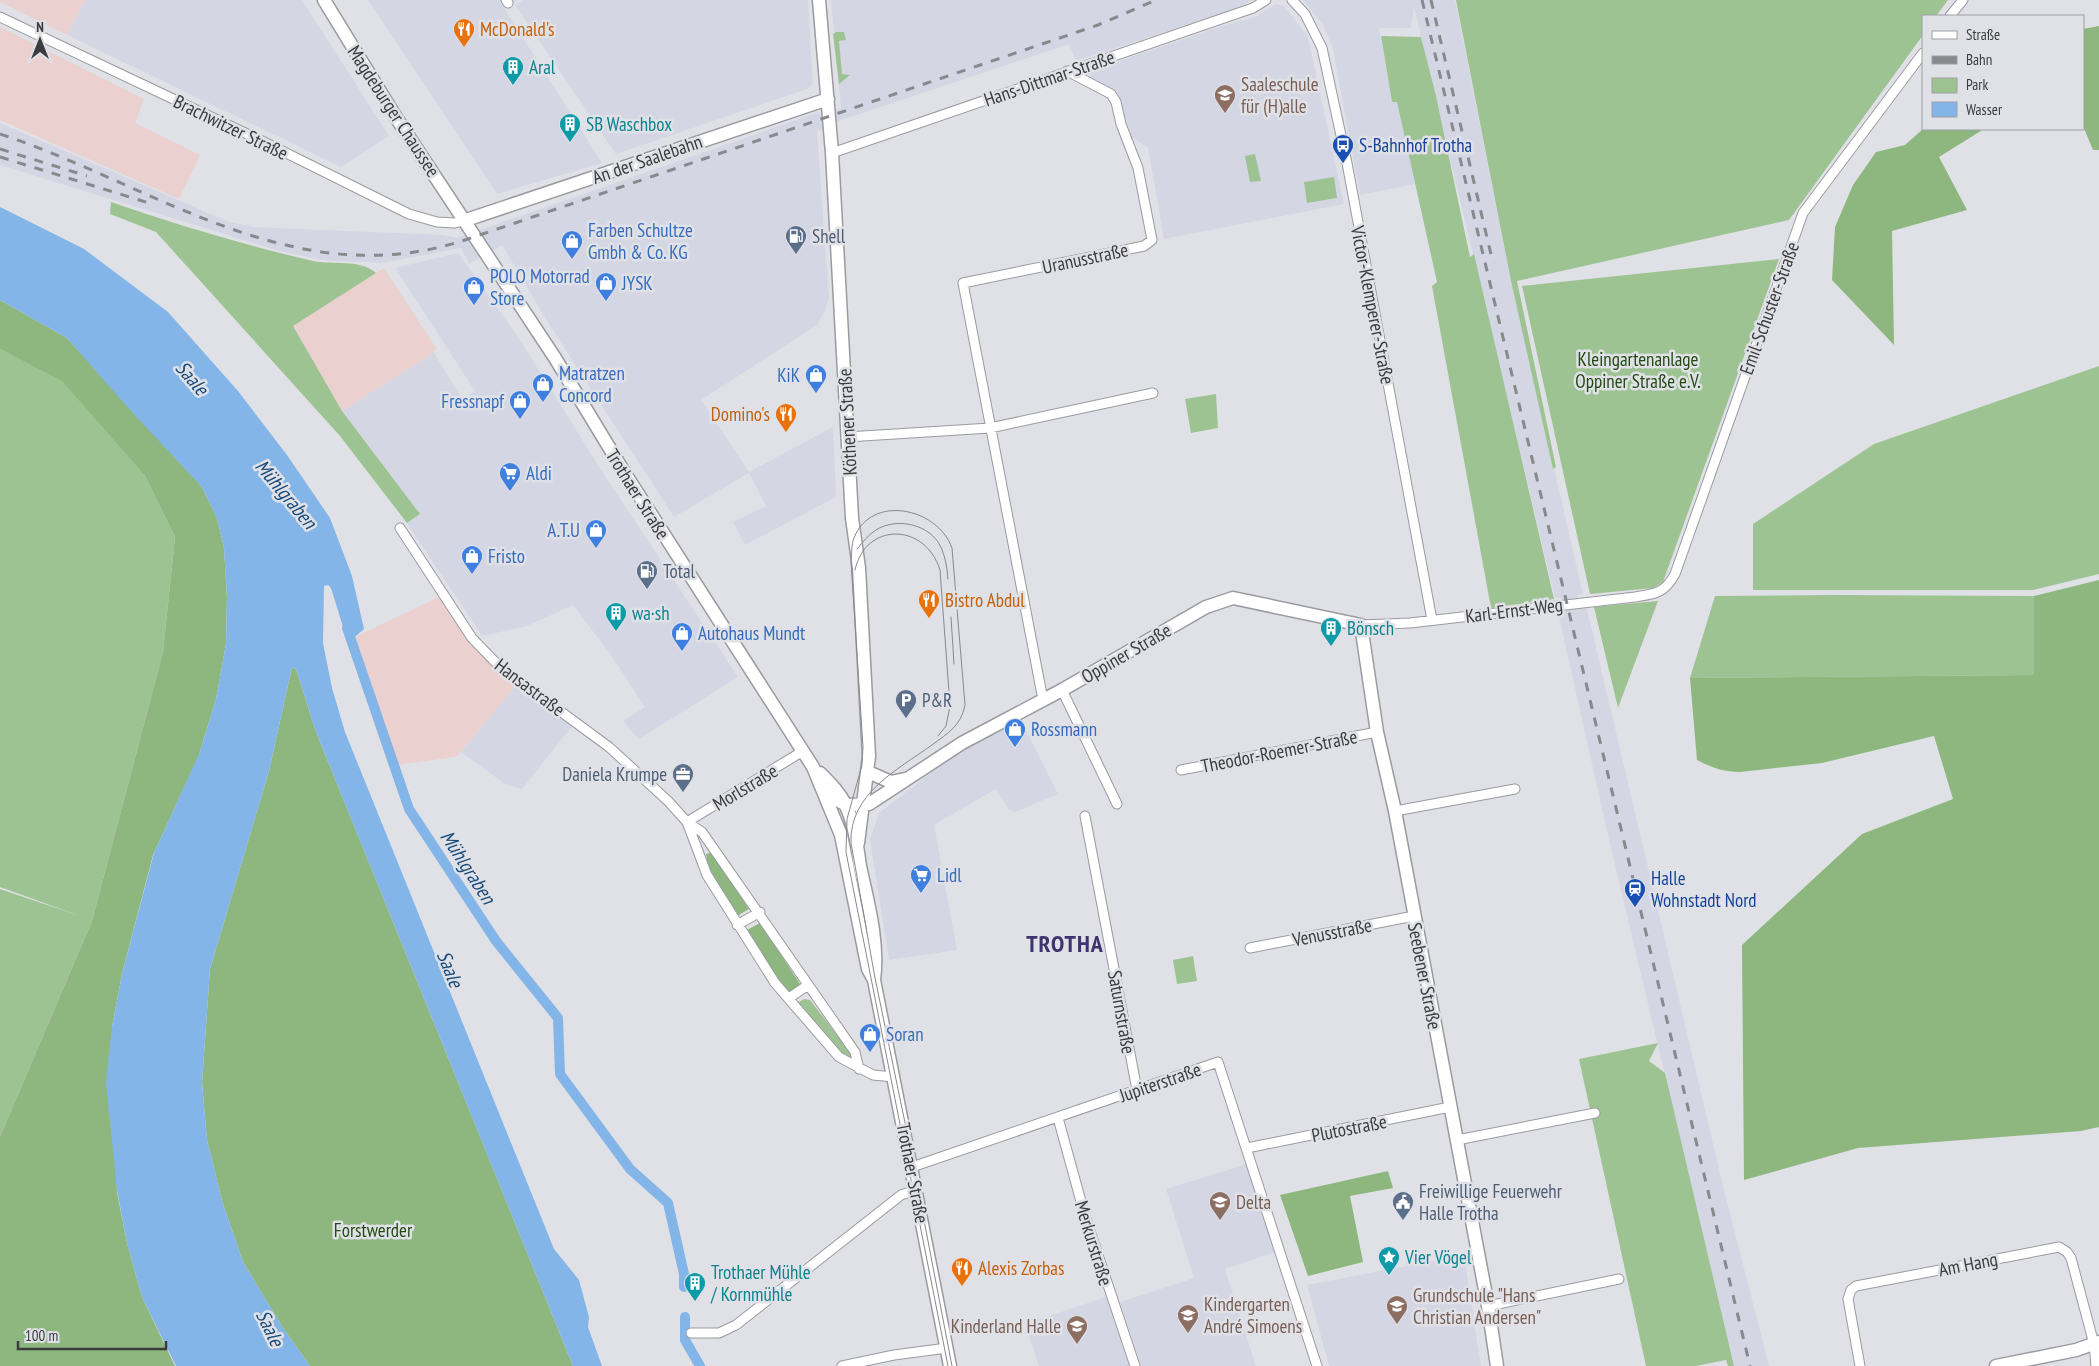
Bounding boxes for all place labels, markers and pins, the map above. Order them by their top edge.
restaurant icon: McDonald's [452,17,476,48]
place label: McDonald's [480,17,555,41]
building icon: Aral [501,55,525,86]
place label: Aral [529,55,556,79]
place label: Saaleschule für (H)alle [1241,72,1319,118]
school or university icon: Saaleschule für (H)alle [1213,83,1237,114]
building icon: SB Waschbox [558,112,582,143]
place label: SB Waschbox [586,112,672,136]
bus stop icon: S-Bahnhof Trotha [1331,133,1355,164]
place label: S-Bahnhof Trotha [1359,133,1472,157]
place label: Farben Schultze Gmbh & Co. KG [588,218,693,264]
fuel station icon: Shell [784,224,808,255]
place label: Shell [812,224,846,248]
shop icon: Farben Schultze Gmbh & Co. KG [560,229,584,260]
place label: POLO Motorrad Store [490,264,590,310]
shop icon: JYSK [594,271,618,302]
place label: JYSK [621,271,653,295]
shop icon: POLO Motorrad Store [462,275,486,306]
place label: Matratzen Concord [559,361,625,407]
place label: KiK [777,363,800,387]
shop icon: KiK [804,363,828,394]
shop icon: Matratzen Concord [531,372,555,403]
place label: Fressnapf [441,389,505,413]
shop icon: Fressnapf [508,389,532,420]
place label: Domino's [711,402,770,426]
restaurant icon: Domino's [774,402,798,433]
supermarket icon: Aldi [498,461,522,492]
place label: Aldi [526,461,552,485]
place label: A.T.U [547,518,580,542]
shop icon: A.T.U [584,518,608,549]
shop icon: Fristo [460,544,484,575]
place label: Fristo [488,544,525,568]
fuel station icon: Total [635,559,659,590]
place label: Total [663,559,696,583]
restaurant icon: Bistro Abdul [917,588,941,619]
place label: Bistro Abdul [945,588,1025,612]
building icon: wa·sh [604,601,628,632]
place label: wa·sh [632,601,670,625]
building icon: Bönsch [1319,616,1343,647]
place label: Bönsch [1347,616,1394,640]
shop icon: Autohaus Mundt [670,621,694,652]
place label: Autohaus Mundt [698,621,806,645]
parking icon: P&R [894,688,918,719]
place label: P&R [922,688,952,712]
shop icon: Rossmann [1003,717,1027,748]
place label: Rossmann [1031,717,1097,741]
place label: Daniela Krumpe [562,762,667,786]
office icon: Daniela Krumpe [671,762,695,793]
supermarket icon: Lidl [909,863,933,894]
place label: Lidl [937,863,962,887]
place label: Halle Wohnstadt Nord [1651,866,1757,912]
station icon: Halle Wohnstadt Nord [1623,877,1647,908]
shop icon: Soran [858,1022,882,1053]
place label: Soran [886,1022,924,1046]
place label: Freiwillige Feuerwehr Halle Trotha [1419,1179,1563,1225]
school or university icon: Delta [1208,1190,1232,1221]
place label: Delta [1236,1190,1271,1214]
public building icon: Freiwillige Feuerwehr Halle Trotha [1391,1190,1415,1221]
place icon: Vier Vögel [1377,1245,1401,1276]
place label: Vier Vögel [1404,1245,1472,1269]
restaurant icon: Alexis Zorbas [950,1256,974,1287]
place label: Alexis Zorbas [978,1256,1064,1280]
place label: Trothaer Mühle / Kornmühle [710,1260,811,1306]
building icon: Trothaer Mühle / Kornmühle [683,1271,707,1302]
place label: Grundschule "Hans Christian Andersen" [1413,1283,1541,1329]
place label: Kindergarten André Simoens [1204,1292,1302,1338]
school or university icon: Grundschule "Hans Christian Andersen" [1385,1294,1409,1325]
school or university icon: Kindergarten André Simoens [1176,1303,1200,1334]
place label: Kinderland Halle [951,1314,1061,1338]
school or university icon: Kinderland Halle [1065,1314,1089,1345]

